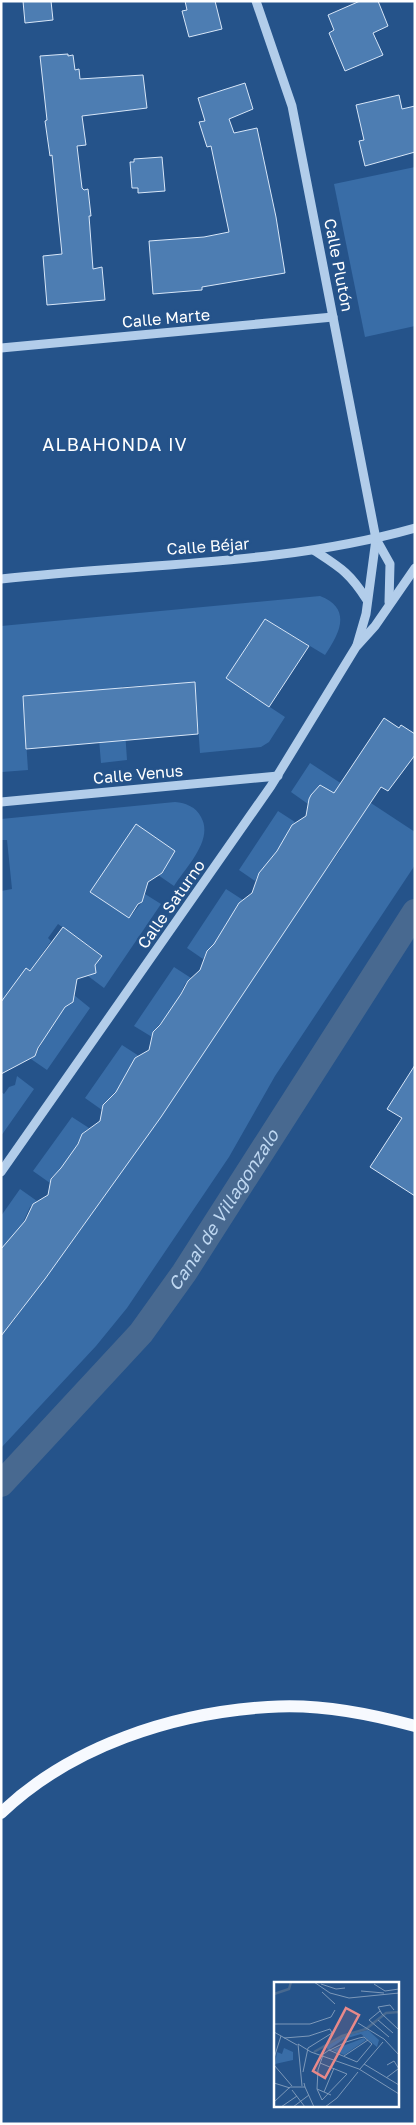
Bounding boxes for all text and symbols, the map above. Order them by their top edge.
street label: Calle Plutón [320,217,358,313]
street label: Calle Marte [121,304,211,332]
district label: ALBAHONDA IV [42,433,188,455]
street label: Calle Béjar [166,533,250,559]
street label: Calle Venus [92,760,184,788]
street label: Calle Saturno [133,856,209,952]
water label: Canal de Villagonzalo [163,1124,284,1295]
inset map [274,1982,398,2108]

